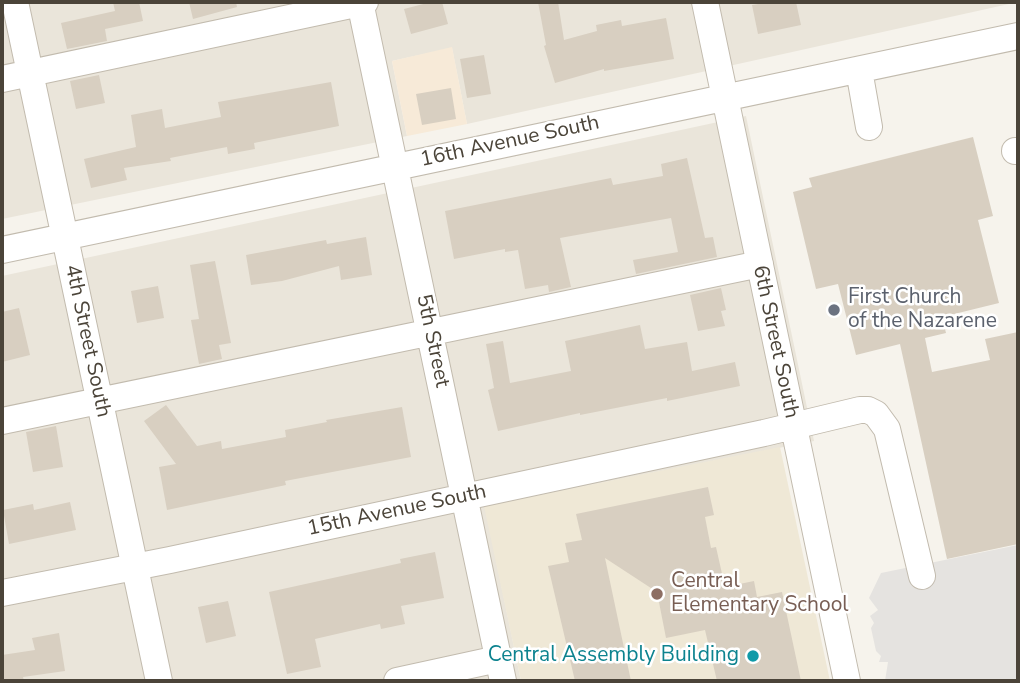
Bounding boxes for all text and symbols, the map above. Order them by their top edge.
street label: 16th Avenue South [418,111,602,173]
street label: 4th Street South [58,262,116,420]
street label: 6th Street South [746,263,804,421]
place label: First Church of the Nazarene [848,285,997,335]
street label: 5th Street [410,292,454,390]
marker: First Church of the Nazarene [826,302,842,318]
street label: 15th Avenue South [305,480,489,542]
place label: Central Elementary School [671,569,849,619]
marker: Central Elementary School [649,586,665,602]
place label: Central Assembly Building [488,643,739,669]
marker: Central Assembly Building [745,648,761,664]

